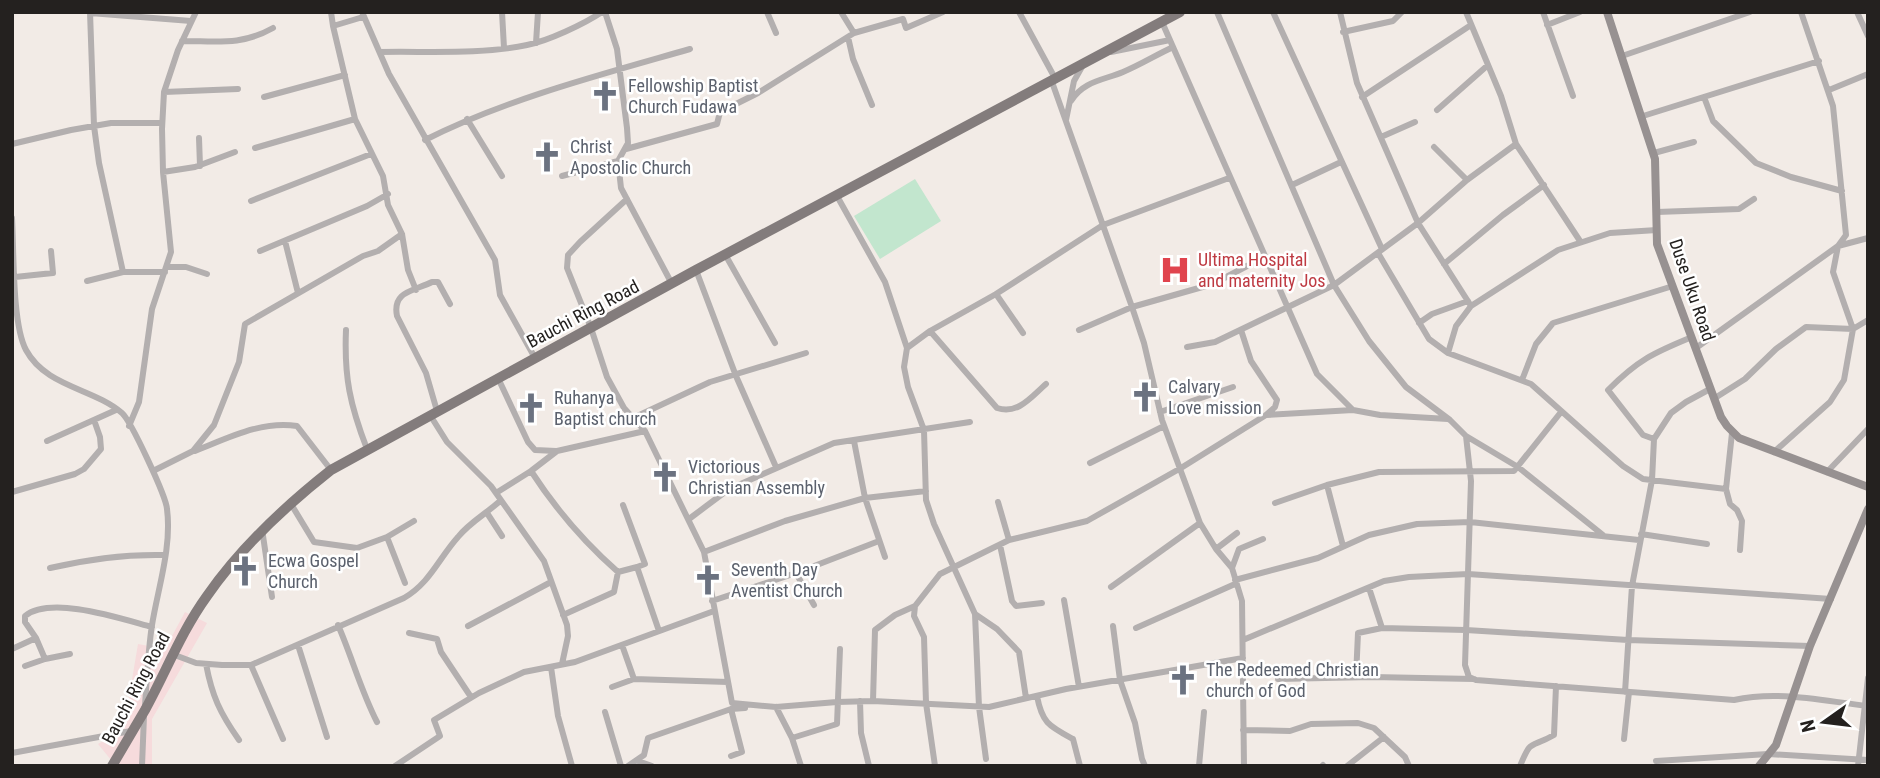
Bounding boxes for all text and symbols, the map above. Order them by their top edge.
place label: Fellowship Baptist Church Fudawa [628,75,758,117]
church icon: Fellowship Baptist Church Fudawa [588,79,622,113]
place label: Christ Apostolic Church [570,136,691,178]
church icon: Christ Apostolic Church [530,140,564,174]
street label: Duse Uku Road [1665,236,1720,344]
place label: Ultima Hospital and maternity Jos [1198,249,1326,291]
hospital icon: Ultima Hospital and maternity Jos [1158,253,1192,287]
street label: Bauchi Ring Road [523,275,642,352]
place label: Calvary Love mission [1168,376,1262,418]
church icon: Calvary Love mission [1128,380,1162,414]
place label: Ruhanya Baptist church [554,387,656,429]
church icon: Ruhanya Baptist church [514,391,548,425]
place label: Victorious Christian Assembly [688,456,825,498]
church icon: Victorious Christian Assembly [648,460,682,494]
place label: Ecwa Gospel Church [268,550,359,592]
church icon: Ecwa Gospel Church [228,554,262,588]
place label: Seventh Day Aventist Church [731,559,843,601]
church icon: Seventh Day Aventist Church [691,563,725,597]
street label: Bauchi Ring Road [97,628,174,747]
place label: The Redeemed Christian church of God [1206,659,1379,701]
church icon: The Redeemed Christian church of God [1166,663,1200,697]
north arrow [1789,687,1859,757]
text: N [1795,718,1821,734]

